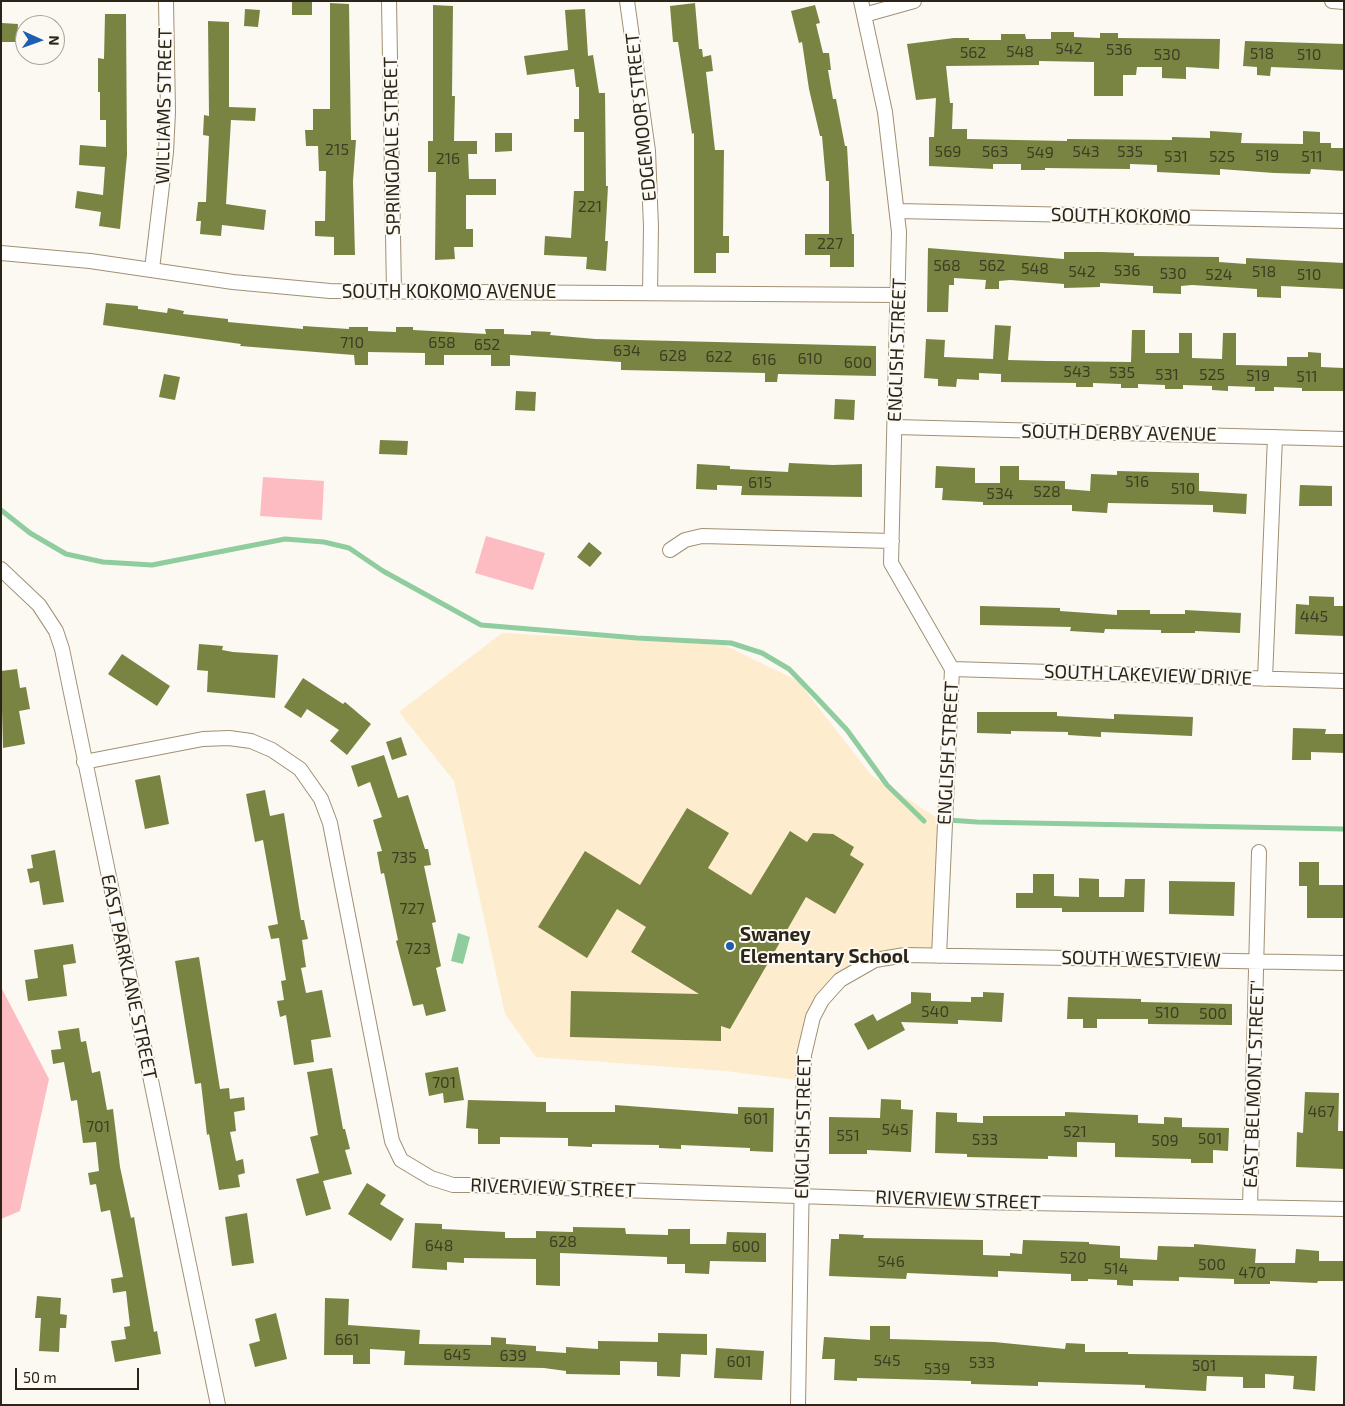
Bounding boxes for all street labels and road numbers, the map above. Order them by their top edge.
street label: WILLIAMS STREET [151,27,177,185]
street label: EDGEMOOR STREET [621,31,661,203]
street label: SPRINGDALE STREET [379,56,405,236]
street label: SOUTH KOKOMO [1051,203,1191,229]
street label: ENGLISH STREET [883,278,911,422]
street label: SOUTH KOKOMO AVENUE [342,281,556,303]
street label: SOUTH DERBY AVENUE [1021,420,1217,446]
street label: SOUTH LAKEVIEW DRIVE [1044,660,1252,690]
street label: ENGLISH STREET [933,680,963,826]
street label: EAST PARKLANE STREET [96,872,162,1082]
street label: SOUTH WESTVIEW [1061,946,1221,972]
street label: EAST BELMONT STREET' [1239,979,1269,1189]
street label: ENGLISH STREET [790,1055,816,1199]
street label: RIVERVIEW STREET [470,1174,636,1202]
street label: RIVERVIEW STREET [875,1186,1041,1214]

